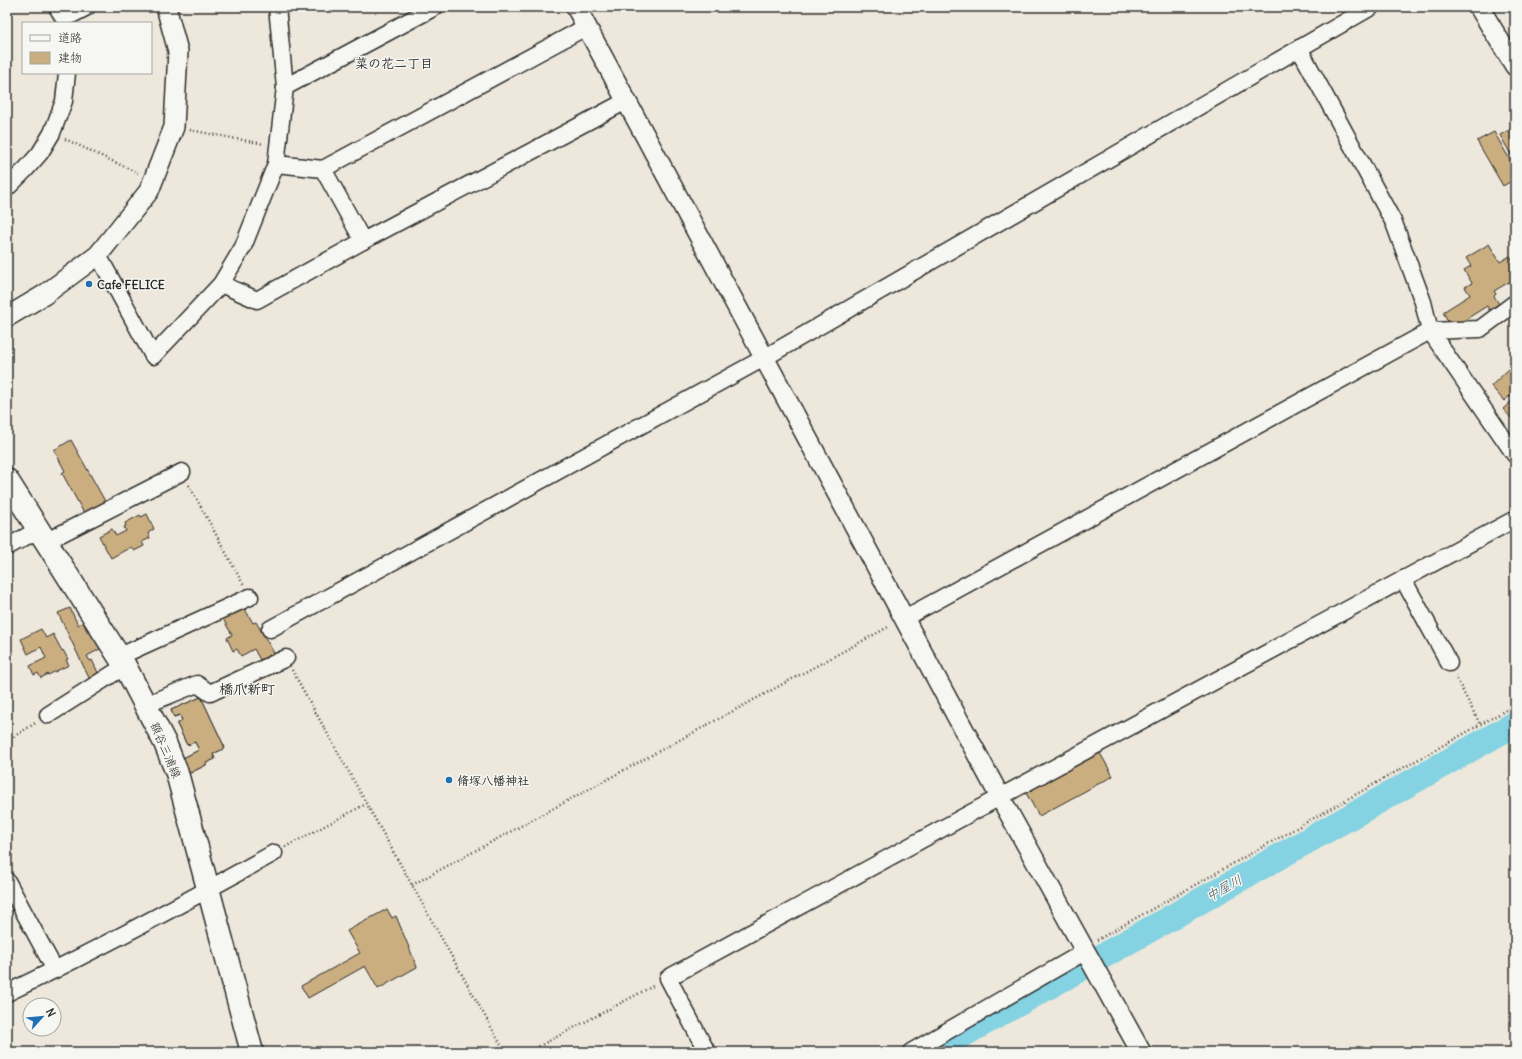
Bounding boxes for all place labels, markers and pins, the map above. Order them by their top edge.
place label: Cafe FELICE [97,277,165,292]
marker: Cafe FELICE [84,279,94,289]
place label: 脩塚八幡神社 [457,773,529,788]
marker: 脩塚八幡神社 [444,775,454,785]

